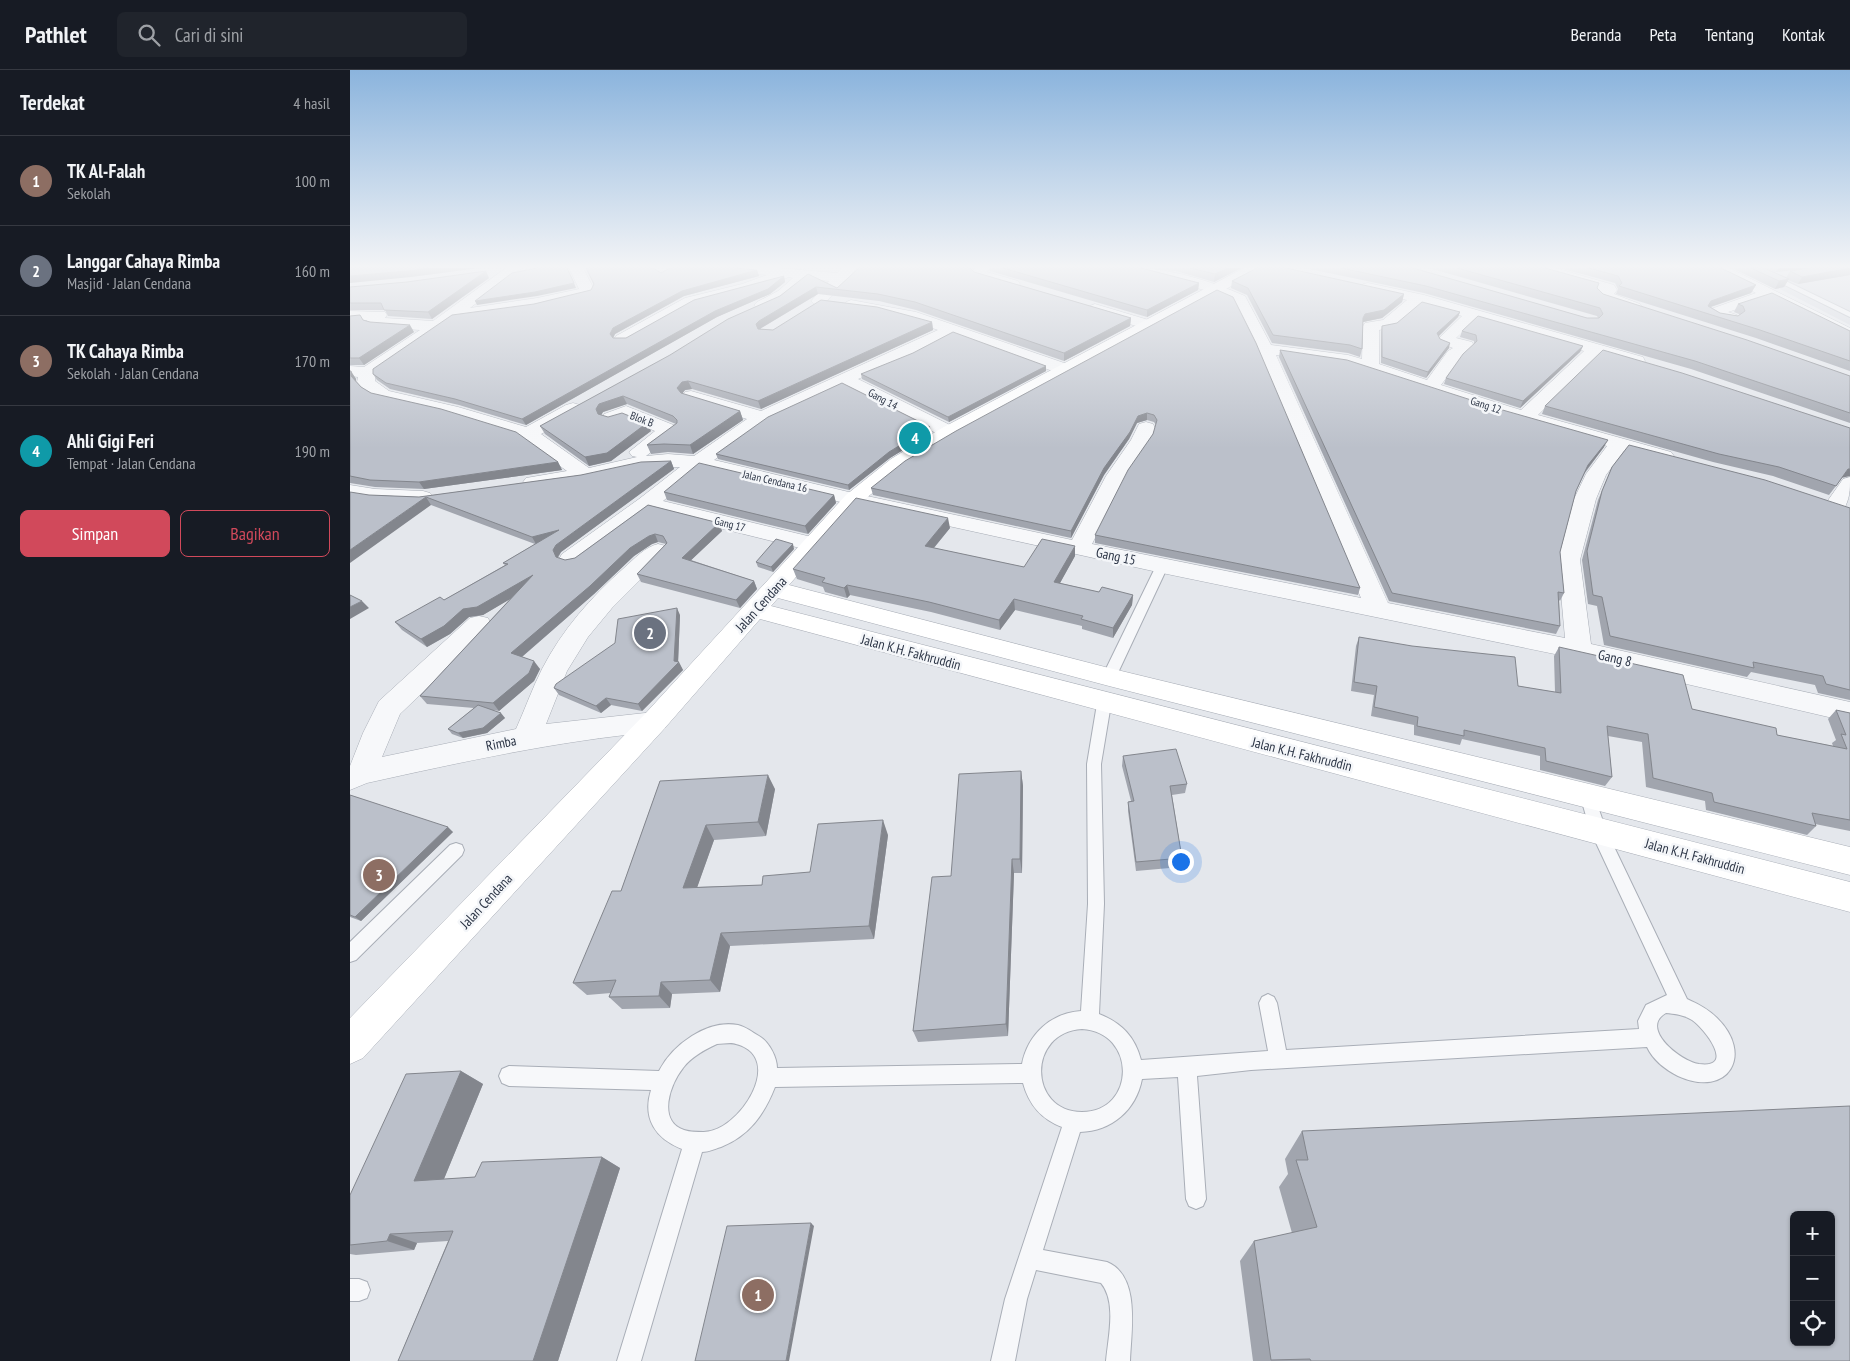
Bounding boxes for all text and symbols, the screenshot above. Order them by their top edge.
search box [117,12,467,57]
text: Pathlet [25,19,87,50]
icon: search [135,21,163,49]
text: Cari di sini [175,23,243,47]
text: Beranda [1571,23,1621,46]
text: Peta [1649,23,1677,46]
text: Tentang [1705,23,1754,46]
text: Kontak [1782,23,1825,46]
text: Terdekat [20,89,85,116]
text: 4 hasil [293,93,330,113]
text: TK Al-Falah [67,159,145,183]
text: 1 [32,171,40,191]
text: 100 m [295,171,330,191]
text: Sekolah [67,183,111,203]
text: Langgar Cahaya Rimba [67,249,220,273]
text: 2 [32,261,40,281]
text: 160 m [295,261,330,281]
text: Masjid · Jalan Cendana [67,273,191,293]
text: TK Cahaya Rimba [67,339,184,363]
text: 3 [32,351,40,371]
text: 170 m [295,351,330,371]
text: Sekolah · Jalan Cendana [67,363,199,383]
street label: Gang 14 [866,385,900,413]
street label: Gang 12 [1469,393,1503,417]
street label: Blok B [628,408,656,430]
pin: 4 [899,419,931,457]
text: Ahli Gigi Feri [67,429,154,453]
text: 4 [32,441,40,461]
text: 190 m [295,441,330,461]
text: Tempat · Jalan Cendana [67,453,196,473]
street label: Jalan Cendana 16 [740,467,809,495]
button: Simpan [20,510,170,557]
button: Bagikan [180,510,330,557]
street label: Gang 17 [713,513,747,535]
street label: Gang 15 [1094,543,1138,569]
street label: Jalan Cendana [731,573,791,636]
pin: 2 [634,614,666,652]
street label: Jalan K.H. Fakhruddin [858,630,963,674]
street label: Gang 8 [1596,645,1634,671]
street label: Rimba [484,731,518,755]
street label: Jalan K.H. Fakhruddin [1249,733,1354,775]
street label: Jalan K.H. Fakhruddin [1642,834,1747,878]
your location [1168,849,1194,875]
pin: 3 [363,856,395,894]
street label: Jalan Cendana [455,870,516,933]
map controls [1790,1211,1835,1346]
button: + [1790,1211,1835,1256]
button: − [1790,1256,1835,1301]
pin: 1 [742,1276,774,1314]
button: locate [1790,1301,1835,1346]

